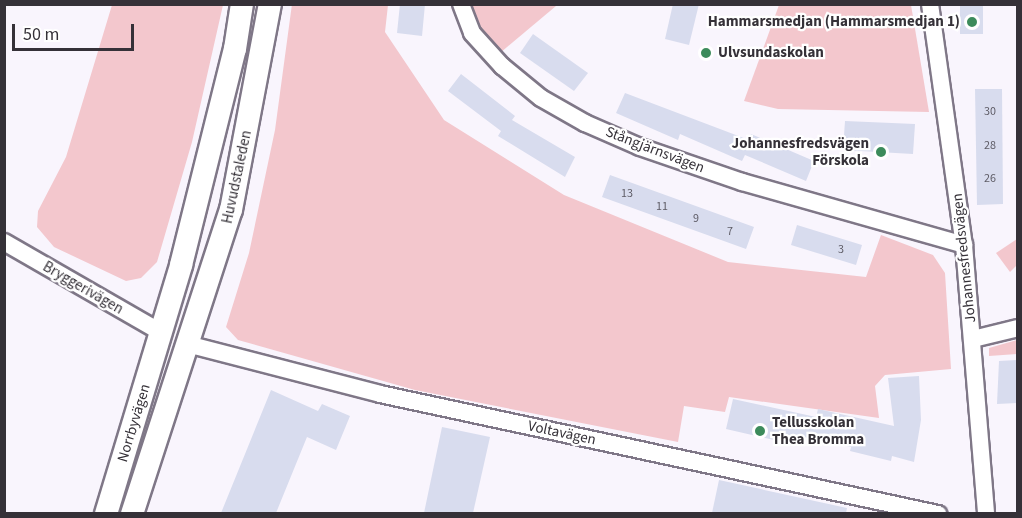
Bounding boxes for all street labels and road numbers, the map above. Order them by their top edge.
street label: Stångjärnsvägen [603,123,707,177]
street label: Huvudstaleden [218,129,256,225]
street label: Johannesfredsvägen [948,192,980,324]
street label: Bryggerivägen [40,258,126,318]
street label: Norrbyvägen [114,382,154,464]
street label: Voltavägen [526,417,598,449]

